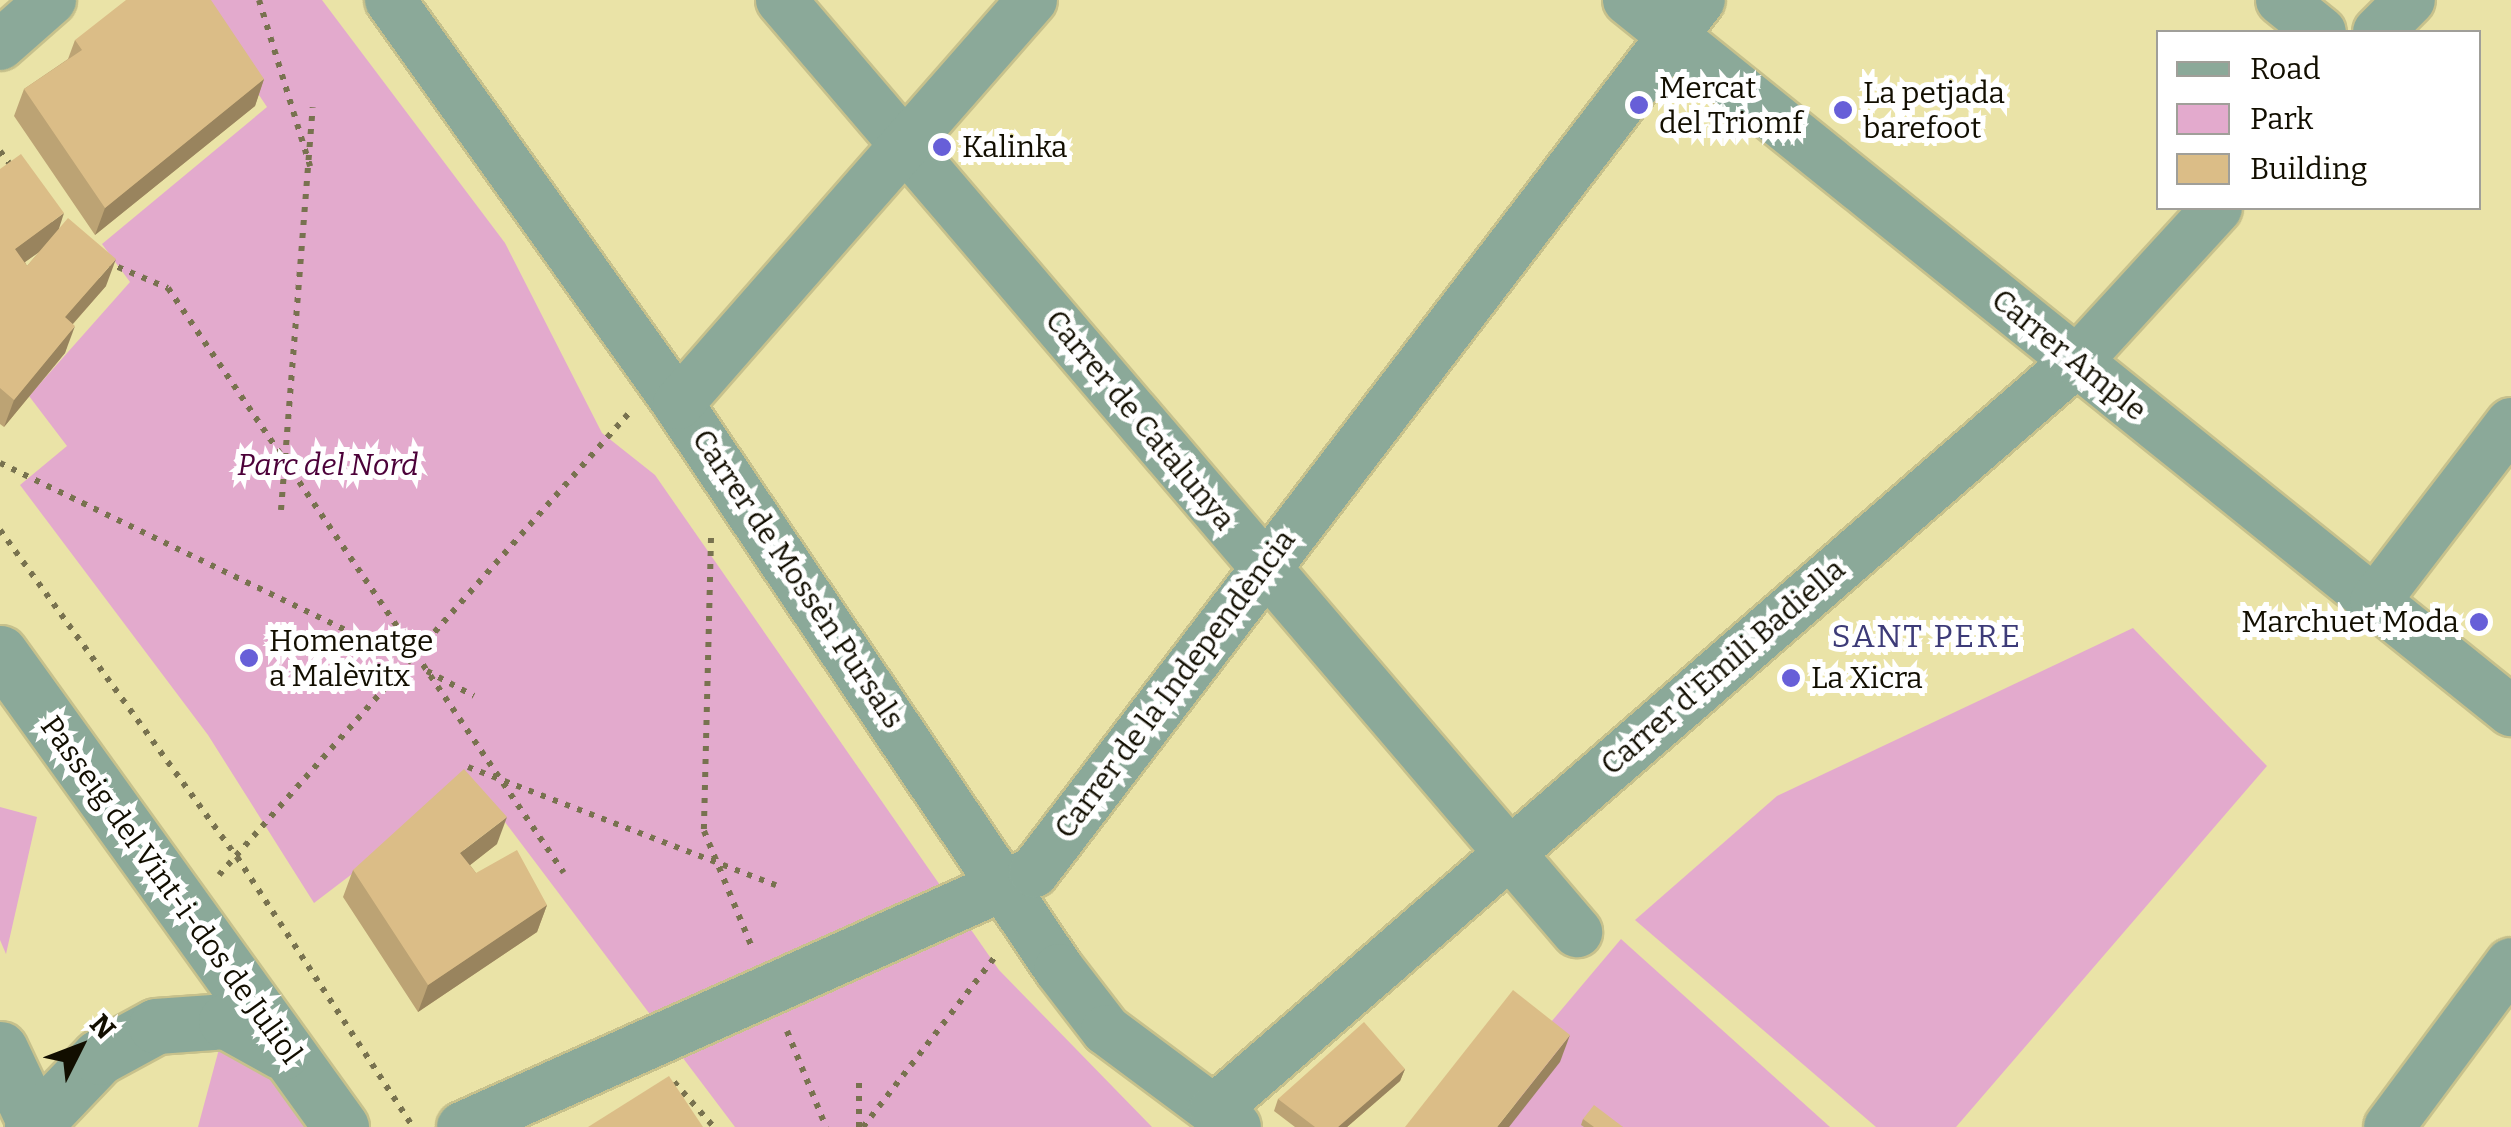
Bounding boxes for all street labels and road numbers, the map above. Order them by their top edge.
street label: Carrer Ample [1984,282,2154,428]
street label: Carrer de Catalunya [1038,303,1242,537]
street label: Carrer de Mossèn Pursals [684,423,912,735]
street label: Carrer de la Independència [1047,523,1303,845]
street label: Carrer d'Emili Badiella [1594,551,1852,783]
street label: Passeig del Vint-i-dos de Juliol [33,709,309,1071]

